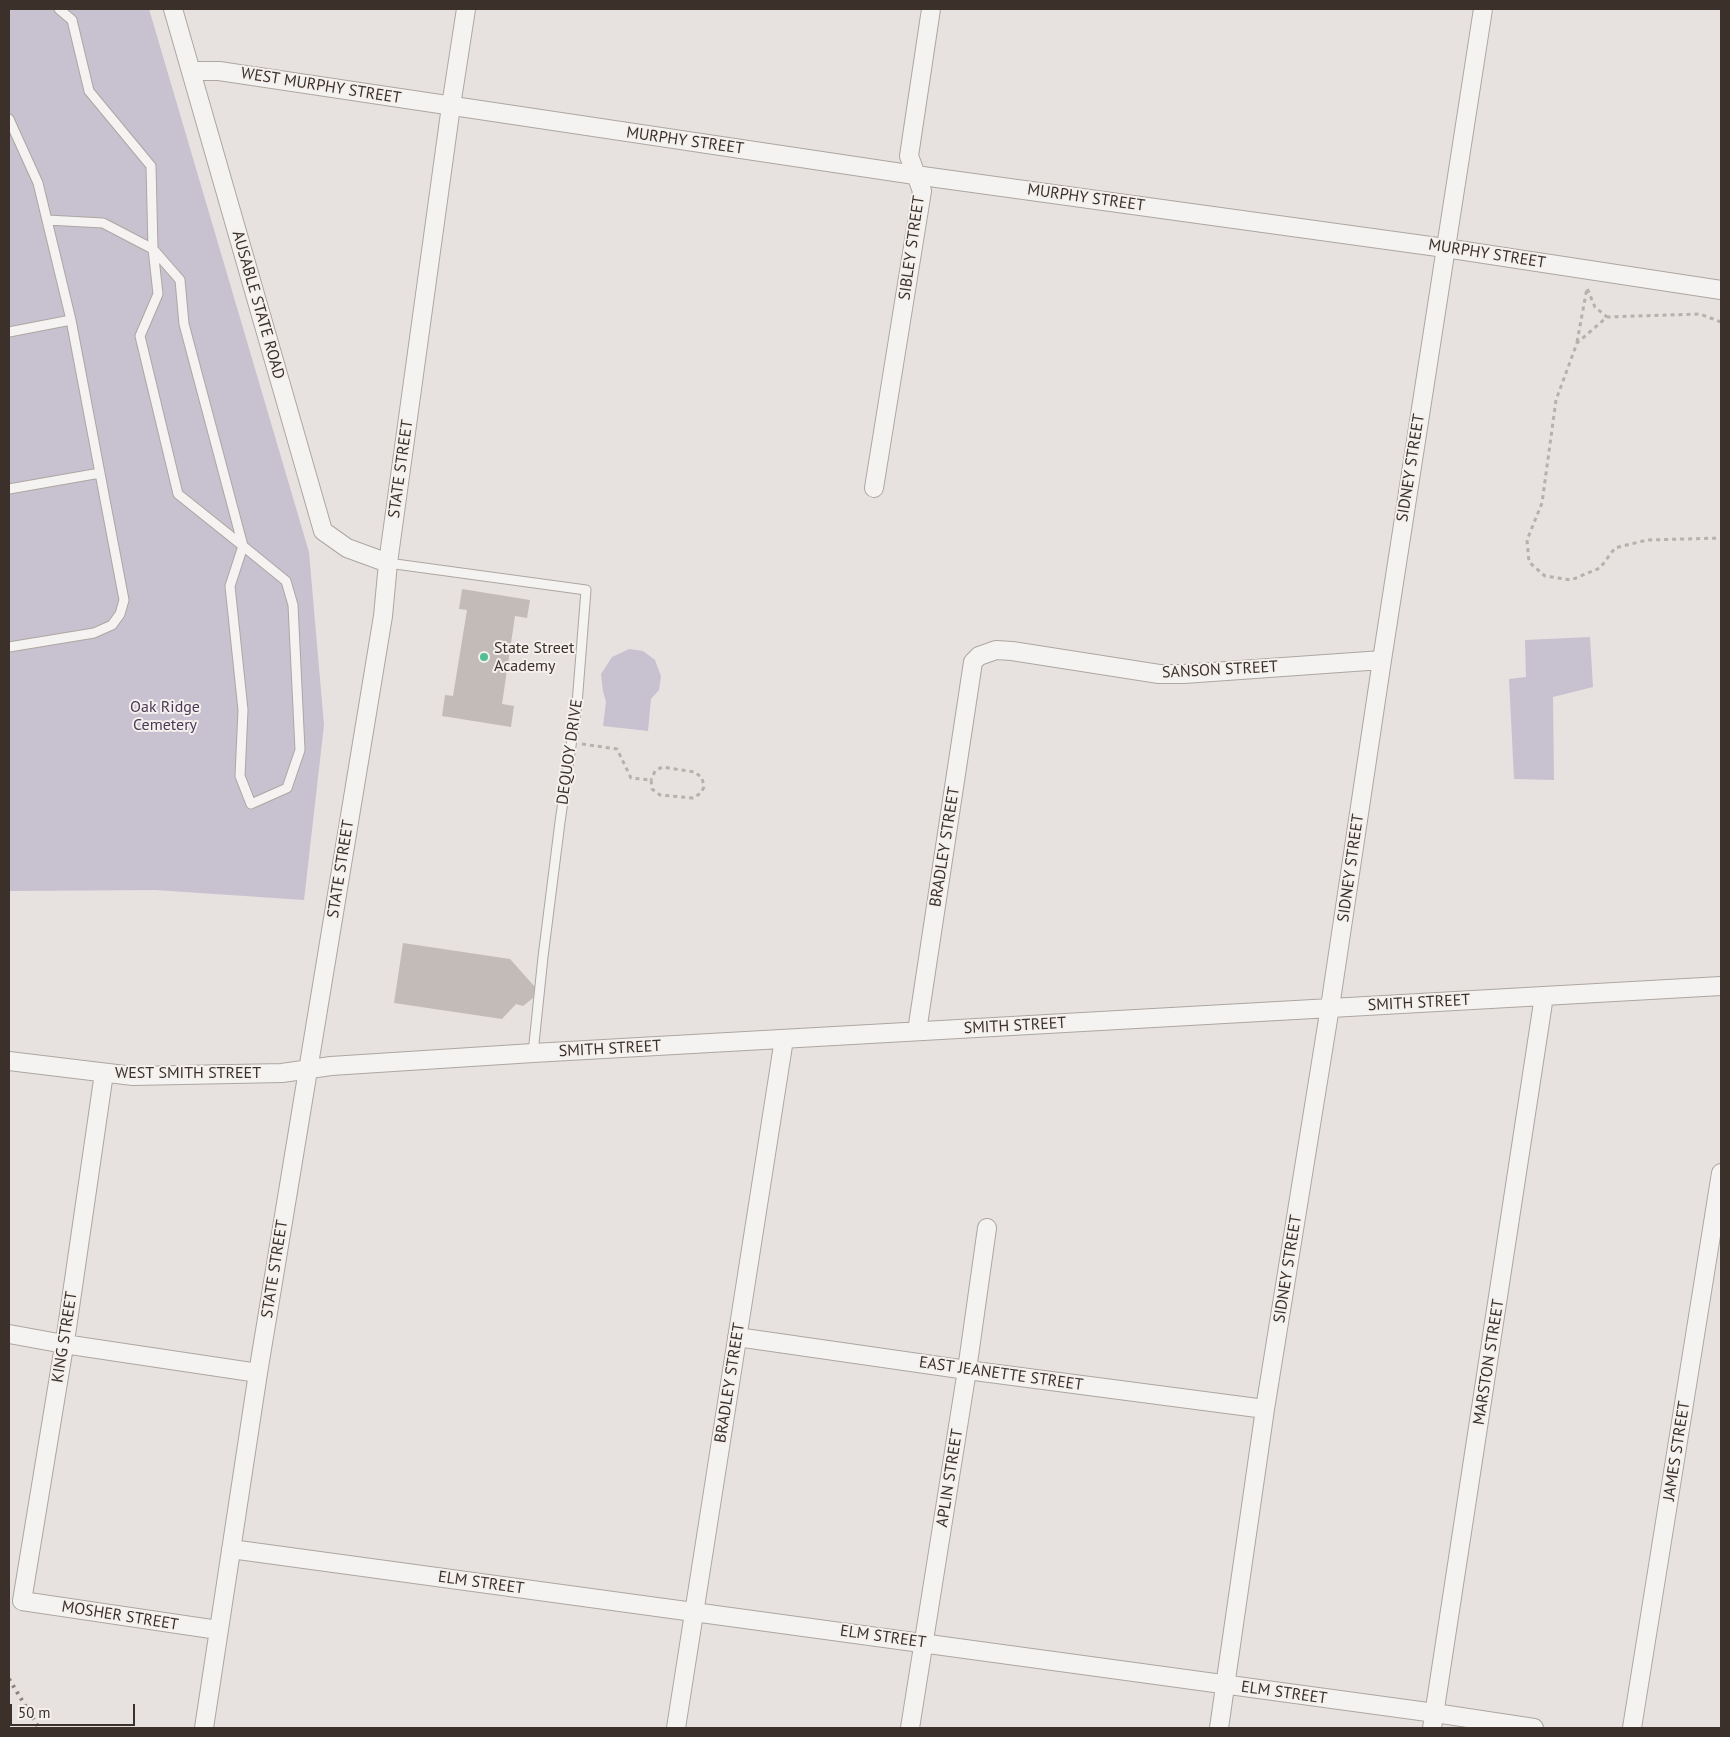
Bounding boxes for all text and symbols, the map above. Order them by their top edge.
street label: WEST MURPHY STREET [240,64,402,108]
street label: MURPHY STREET [625,123,745,159]
street label: MURPHY STREET [1026,180,1146,216]
street label: SIBLEY STREET [895,194,929,302]
street label: AUSABLE STATE ROAD [228,229,288,381]
street label: MURPHY STREET [1427,235,1547,273]
street label: SIDNEY STREET [1393,413,1429,523]
street label: STATE STREET [385,419,417,519]
place label: State Street Academy [494,638,574,676]
marker: State Street Academy [478,651,490,663]
street label: SANSON STREET [1162,657,1278,683]
park label: Oak Ridge Cemetery [130,697,200,735]
street label: DEQUOY DRIVE [553,698,587,806]
street label: BRADLEY STREET [926,786,964,908]
street label: SIDNEY STREET [1334,813,1368,923]
street label: STATE STREET [324,818,358,920]
street label: SMITH STREET [1367,991,1471,1015]
street label: SMITH STREET [963,1014,1067,1038]
street label: SMITH STREET [558,1037,662,1061]
street label: WEST SMITH STREET [115,1063,261,1083]
street label: SIDNEY STREET [1270,1214,1306,1324]
street label: STATE STREET [258,1218,292,1320]
street label: KING STREET [48,1290,82,1384]
street label: MARSTON STREET [1470,1298,1508,1426]
street label: BRADLEY STREET [711,1322,749,1444]
street label: EAST JEANETTE STREET [918,1353,1084,1395]
street label: JAMES STREET [1660,1400,1694,1502]
street label: APLIN STREET [933,1428,967,1528]
street label: ELM STREET [437,1567,525,1599]
street label: MOSHER STREET [60,1597,180,1635]
street label: ELM STREET [839,1621,927,1653]
street label: ELM STREET [1240,1677,1328,1709]
scale bar [12,1694,138,1726]
text: 50 m [18,1703,51,1722]

